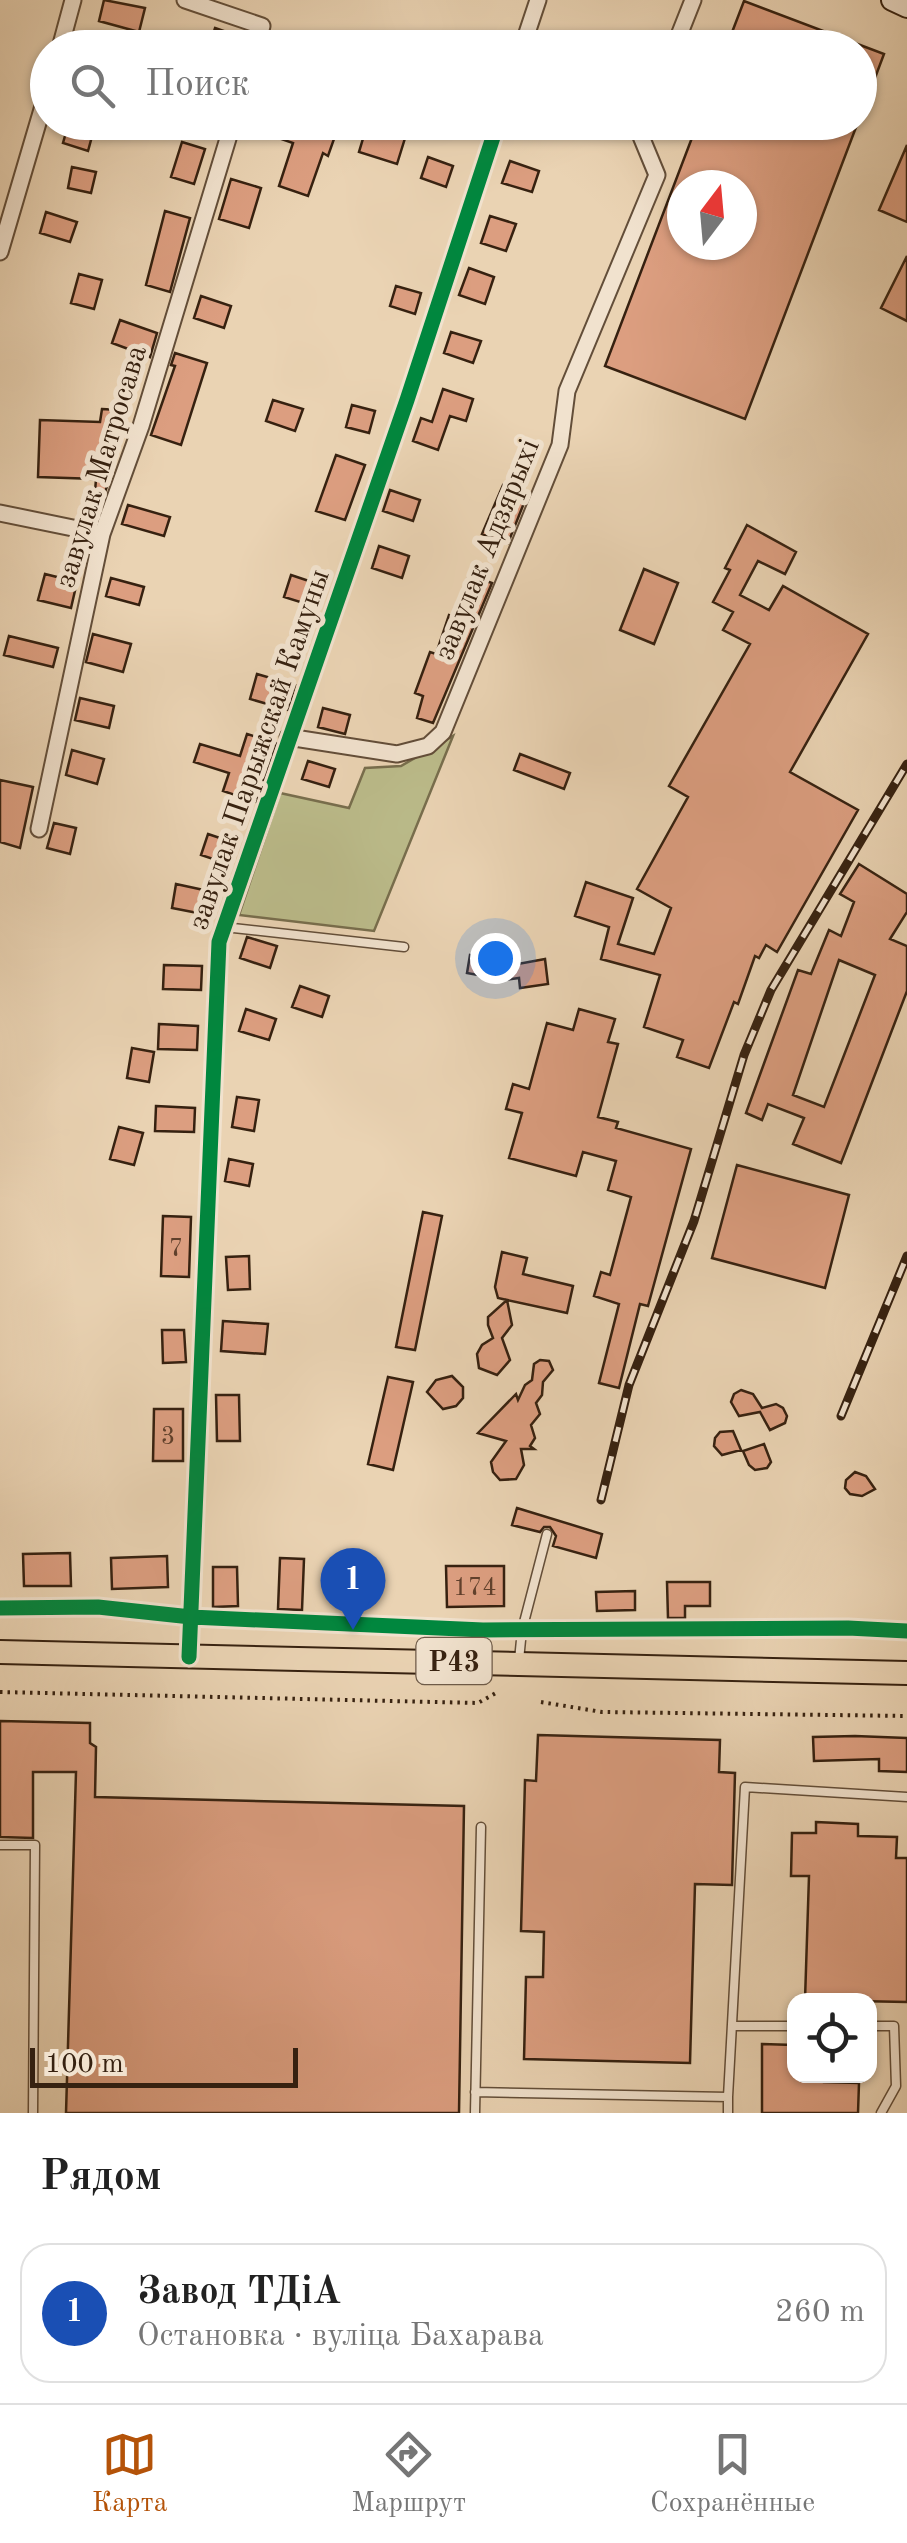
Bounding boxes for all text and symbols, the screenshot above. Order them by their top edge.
search box [30,30,877,140]
icon: search [65,58,120,113]
text: Поиск [145,66,250,104]
north arrow [667,170,757,260]
street label: завулак Матросава [51,342,153,591]
street label: завулак Адзярыхі [430,435,546,664]
street label: завулак Парыжскай Камуны [184,566,336,934]
your location [470,933,521,984]
house number: 7 [169,1237,183,1262]
house number: 3 [161,1425,175,1450]
pin: 1 [320,1548,386,1630]
house number: 174 [453,1576,497,1601]
road number: Р43 [416,1638,492,1684]
map controls [787,1993,877,2083]
button: locate [787,1993,877,2083]
scale bar [30,2043,298,2088]
text: 100 m [45,2051,124,2079]
text: Рядом [40,2157,162,2199]
text: Завод ТДіА [137,2274,341,2312]
text: 1 [65,2297,84,2329]
text: 260 m [775,2297,865,2329]
text: Остановка · вуліца Бахарава [137,2321,544,2353]
tab: Карта [92,2427,168,2522]
tab: Маршрут [351,2427,466,2522]
tab: Сохранённые [650,2427,815,2522]

